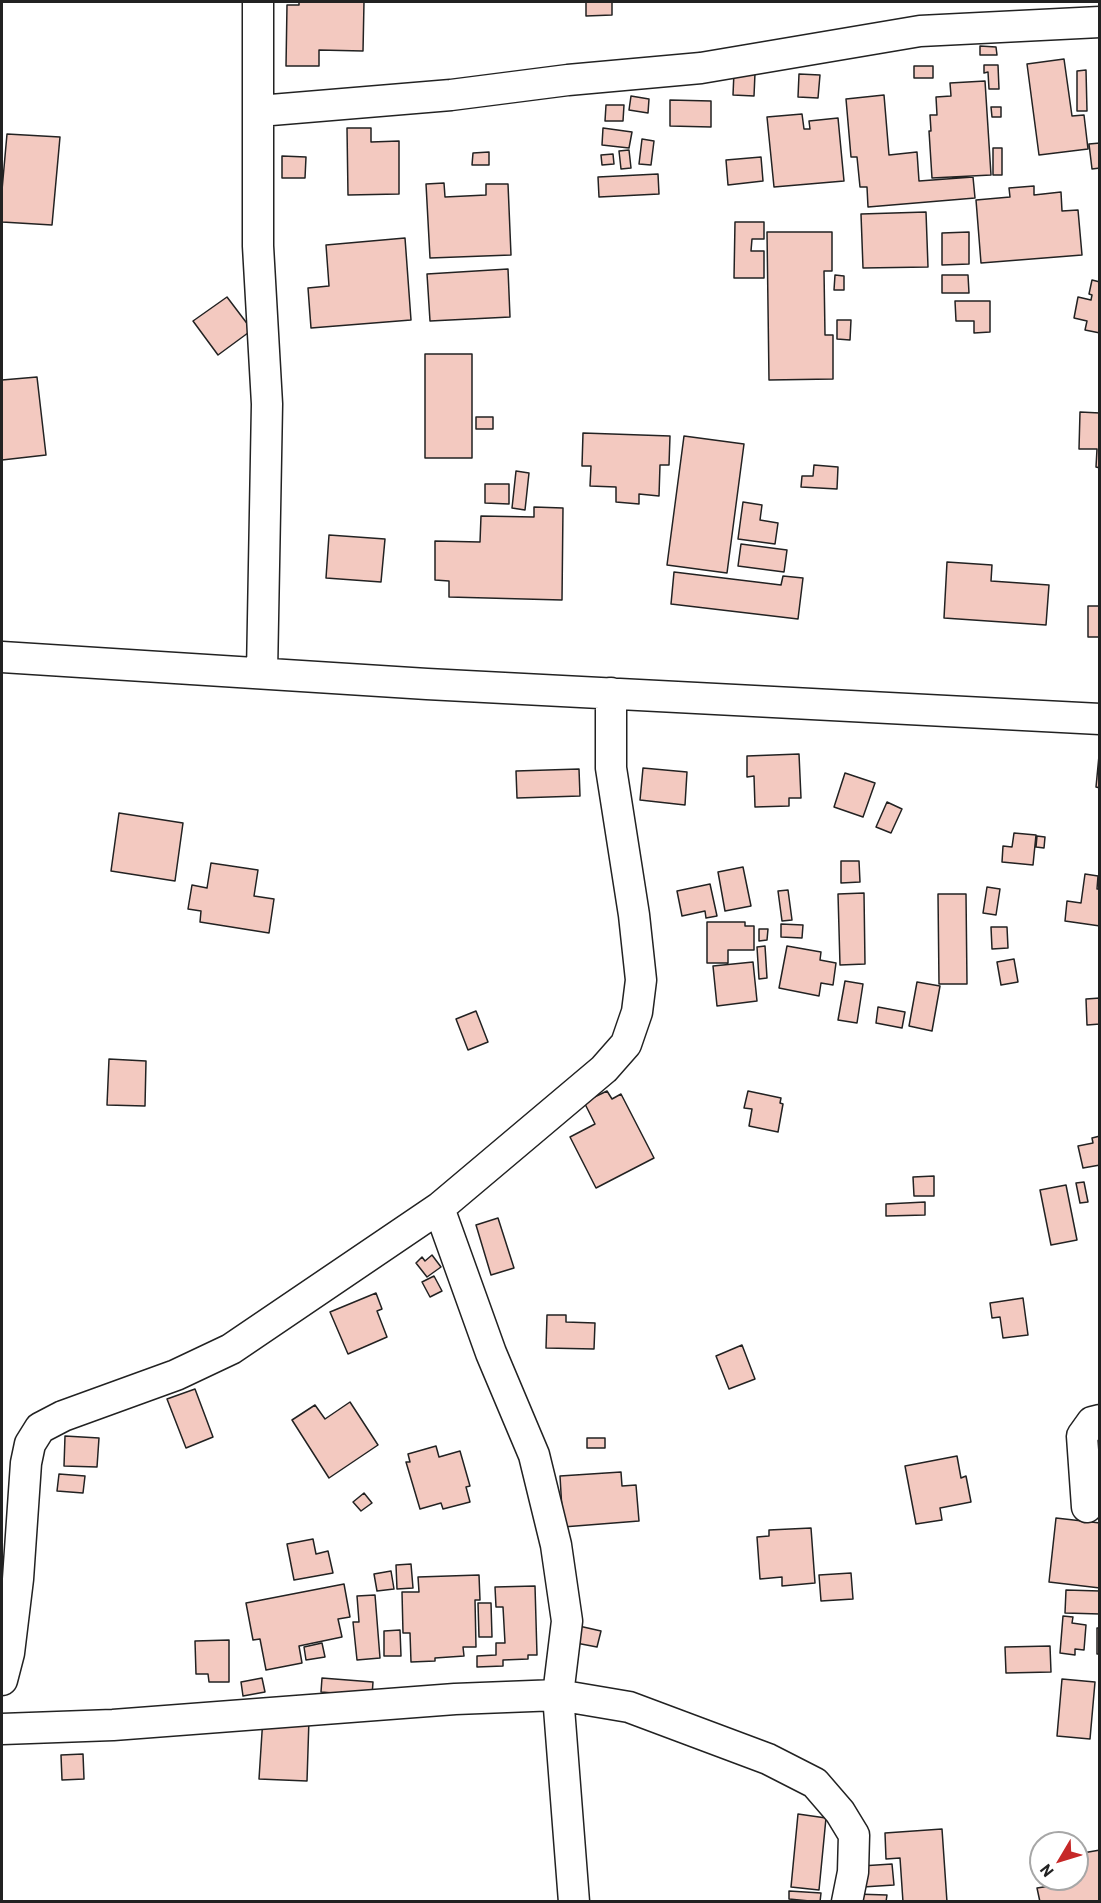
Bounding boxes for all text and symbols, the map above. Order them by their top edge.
north arrow [1029,1831,1089,1891]
text: N [1035,1861,1057,1881]

